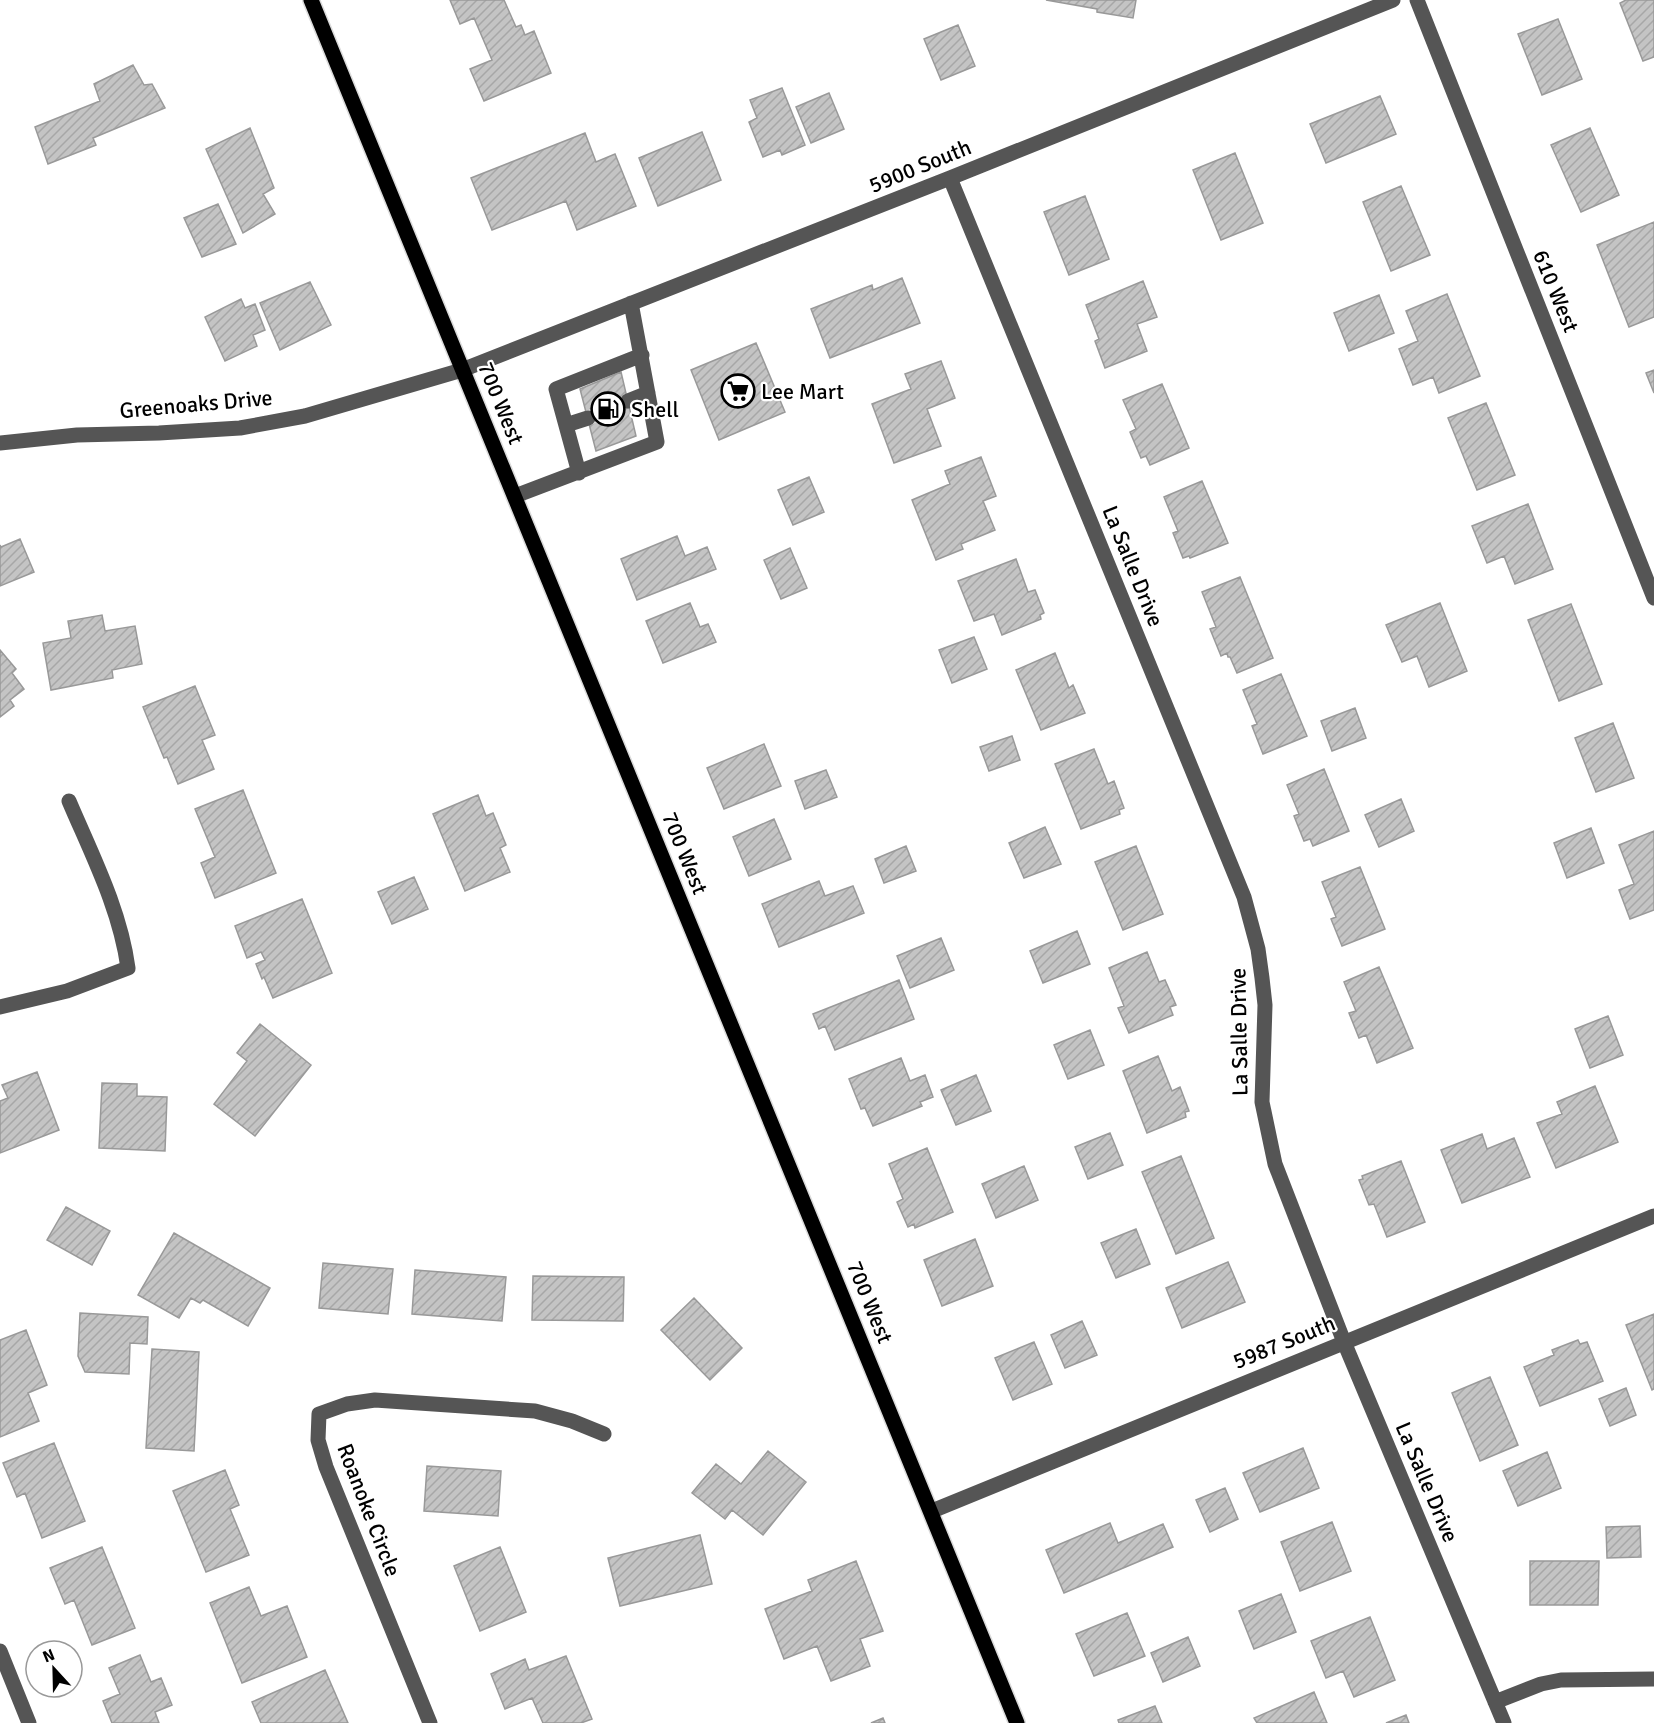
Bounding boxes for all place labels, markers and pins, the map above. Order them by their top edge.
supermarket icon: Lee Mart [720,373,756,409]
place label: Lee Mart [761,378,844,405]
fuel station icon: Shell [590,391,626,427]
place label: Shell [631,396,679,423]

